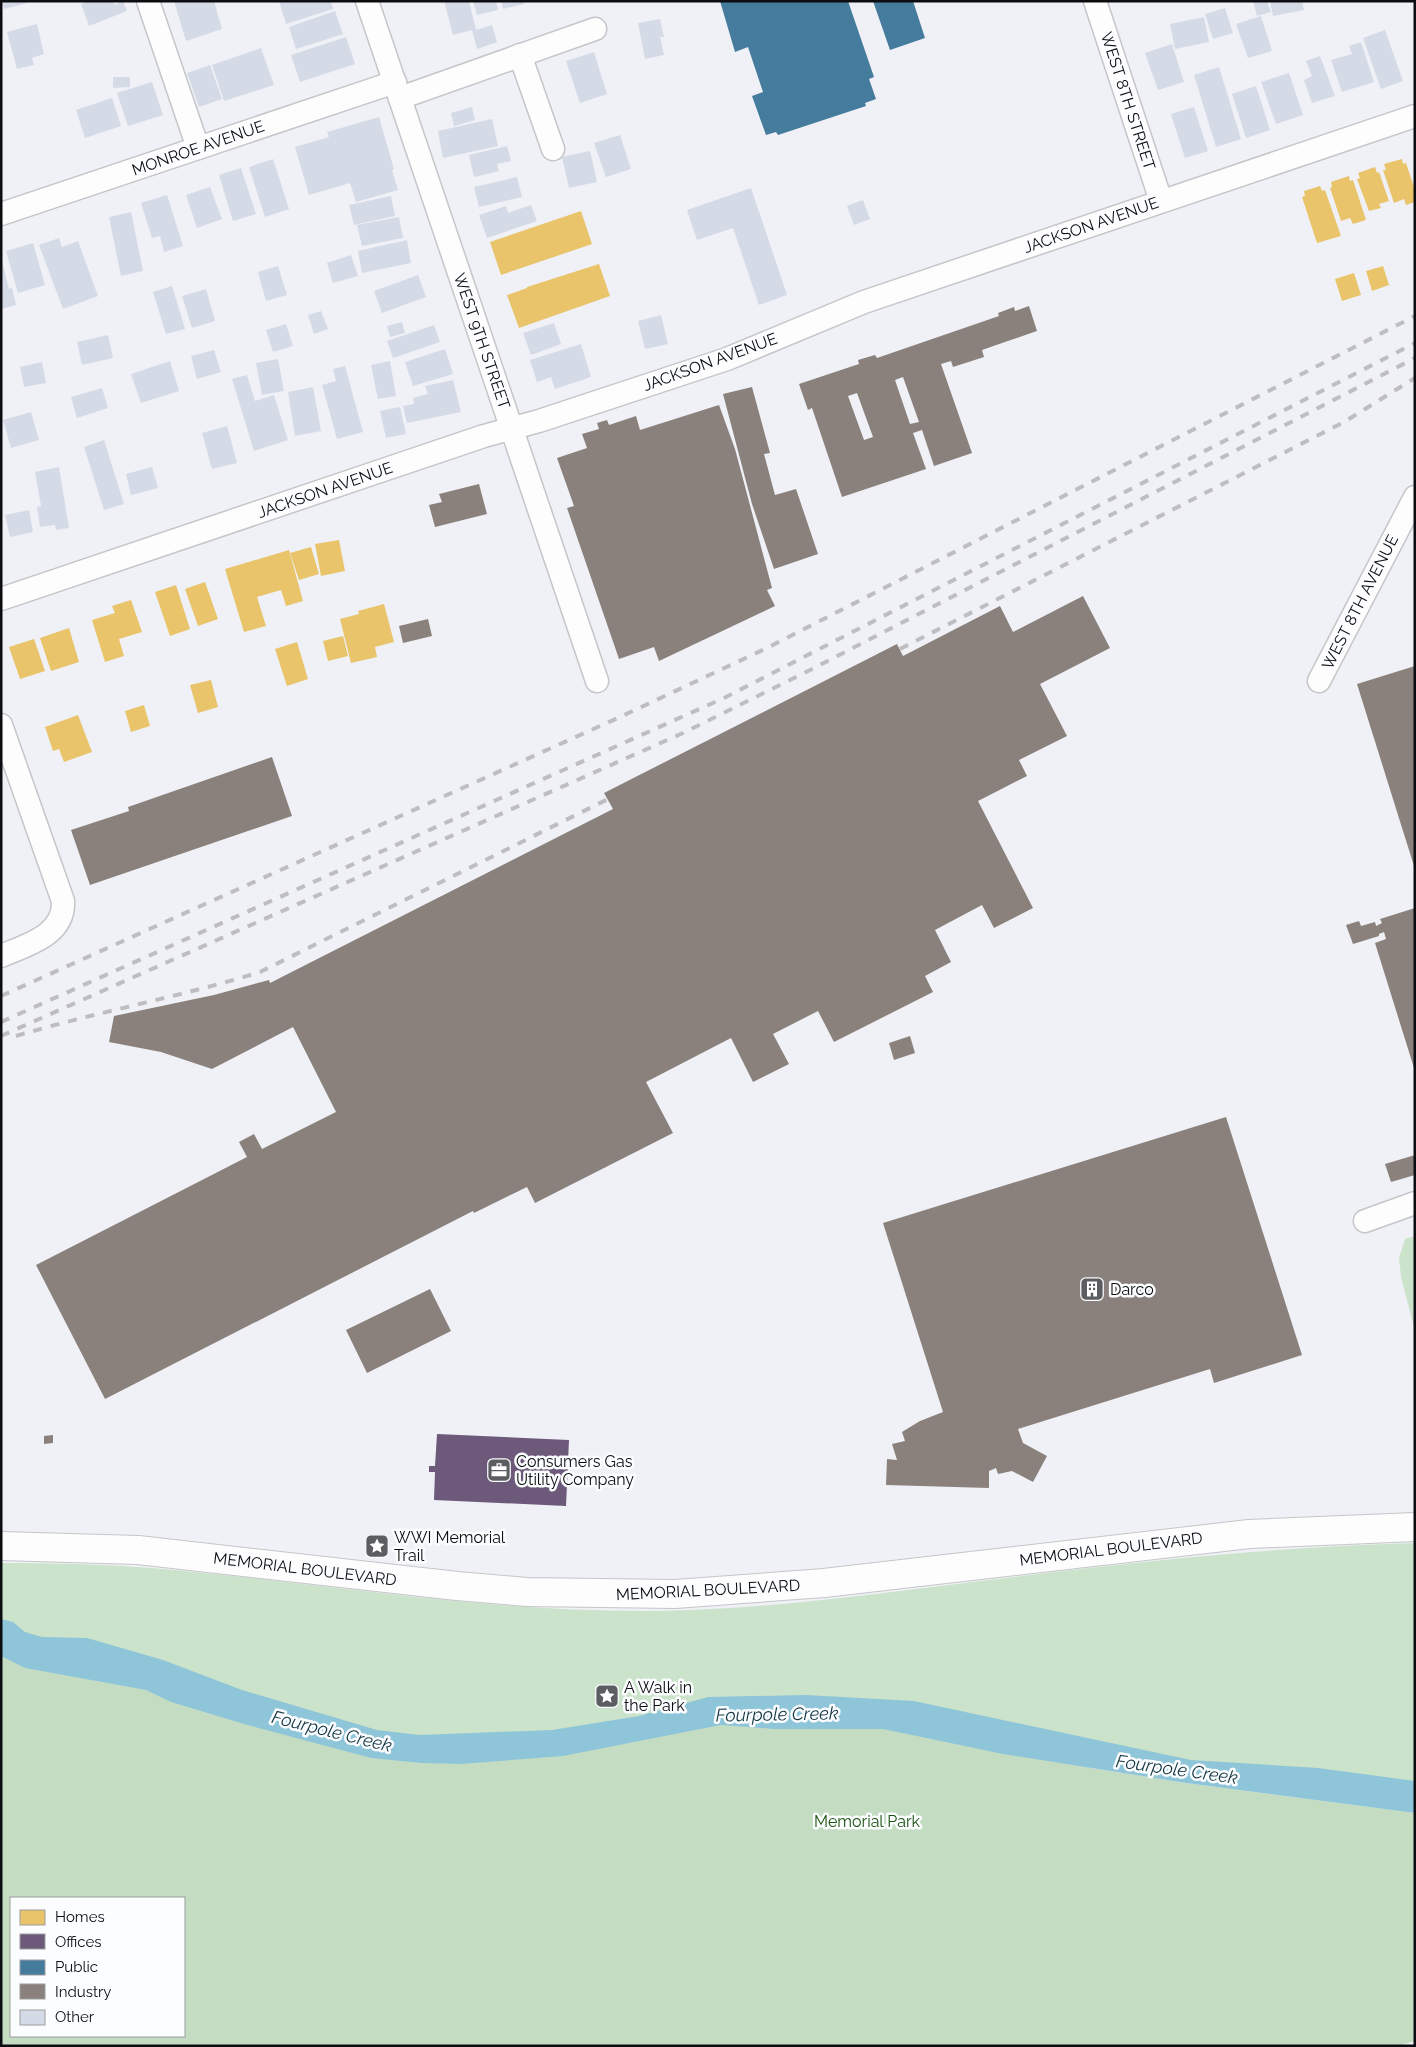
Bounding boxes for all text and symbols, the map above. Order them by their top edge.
street label: WEST 8TH STREET [1097,30,1159,172]
street label: MONROE AVENUE [129,116,267,180]
street label: JACKSON AVENUE [1021,193,1161,257]
street label: WEST 9TH STREET [450,271,514,412]
street label: JACKSON AVENUE [640,329,780,395]
street label: JACKSON AVENUE [255,458,395,522]
street label: WEST 8TH AVENUE [1318,531,1402,673]
building icon: Darco [1079,1276,1105,1302]
place label: Darco [1110,1280,1154,1299]
place label: Consumers Gas Utility Company [516,1452,634,1489]
office icon: Consumers Gas Utility Company [486,1457,512,1483]
place label: WWI Memorial Trail [394,1528,506,1565]
street label: MEMORIAL BOULEVARD [1018,1528,1204,1570]
place icon: WWI Memorial Trail [364,1533,390,1559]
street label: MEMORIAL BOULEVARD [212,1548,398,1590]
street label: MEMORIAL BOULEVARD [615,1576,801,1604]
place label: A Walk in the Park [624,1678,692,1715]
place icon: A Walk in the Park [594,1683,620,1709]
water label: Fourpole Creek [715,1702,839,1726]
water label: Fourpole Creek [270,1706,394,1756]
water label: Fourpole Creek [1115,1750,1240,1788]
park label: Memorial Park [814,1812,920,1831]
legend [10,1897,185,2037]
text: Homes [55,1908,105,1926]
text: Offices [55,1933,102,1951]
text: Public [55,1958,98,1976]
text: Industry [55,1983,111,2001]
text: Other [55,2008,95,2026]

